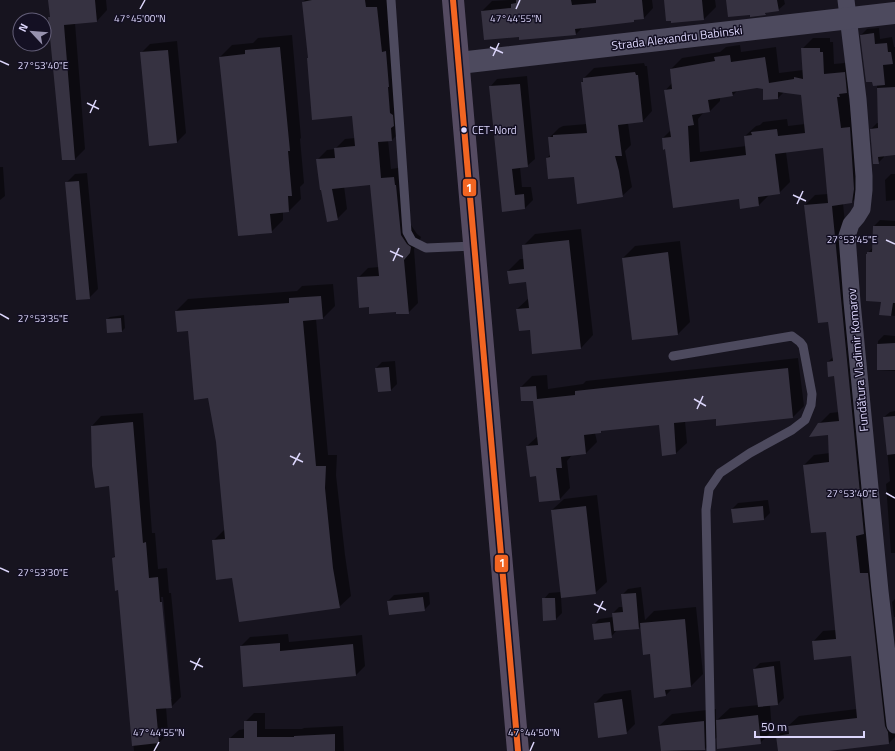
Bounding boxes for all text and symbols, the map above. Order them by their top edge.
text: 47°45'00"N [114,11,166,26]
text: 47°44'55"N [490,11,542,26]
north arrow [12,12,52,52]
street label: Strada Alexandru Babinski [610,20,744,55]
text: N [14,21,32,35]
text: 27°53'40"E [18,58,69,73]
place label: CET-Nord [472,122,517,138]
marker: CET-Nord [459,125,469,135]
line badge: 1 [462,178,477,197]
text: 1 [466,180,472,196]
text: 27°53'45"E [827,232,878,247]
street label: Fundătura Vladimir Komarov [842,287,873,433]
text: 27°53'35"E [18,311,69,326]
text: 27°53'40"E [827,486,878,501]
line badge: 1 [494,554,509,573]
text: 1 [499,555,505,571]
text: 27°53'30"E [18,565,69,580]
scale bar [755,713,864,739]
text: 50 m [761,717,787,736]
text: 47°44'55"N [133,725,185,740]
text: 47°44'50"N [508,725,560,740]

